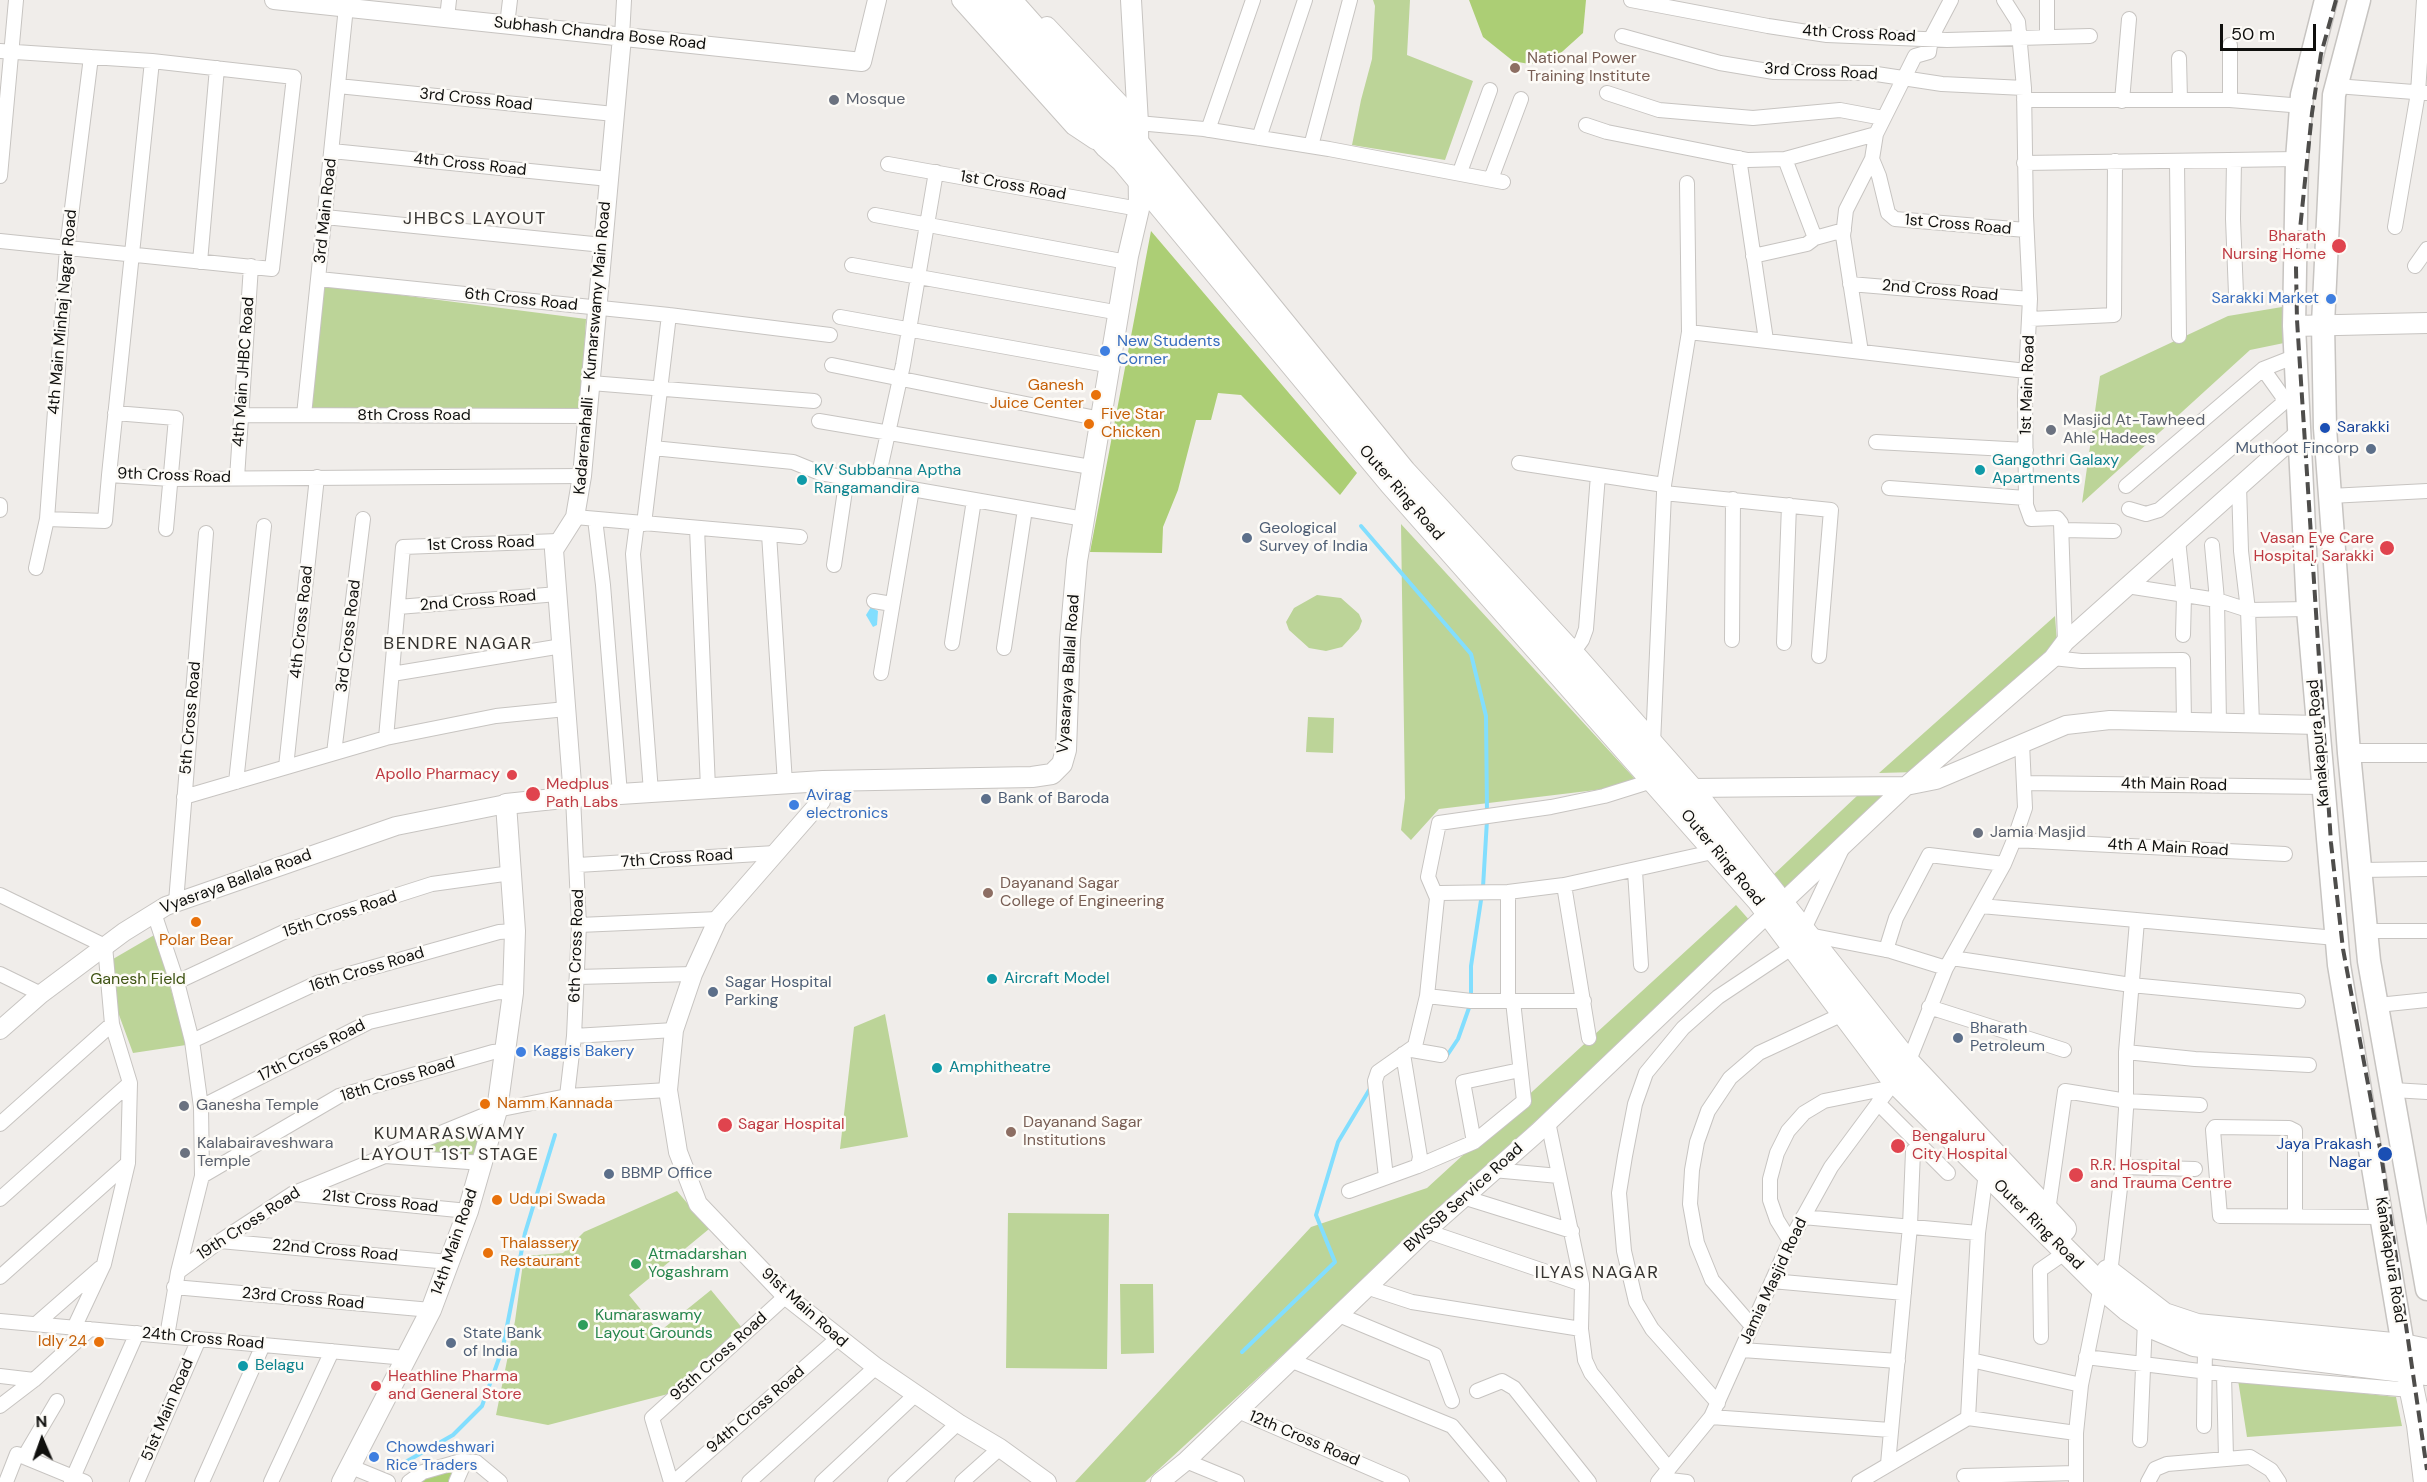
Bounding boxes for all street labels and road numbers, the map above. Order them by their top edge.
street label: Subhash Chandra Bose Road [493,13,707,55]
street label: 4th Cross Road [1802,21,1916,47]
street label: 3rd Cross Road [1764,59,1878,85]
street label: 3rd Cross Road [419,85,533,115]
street label: 4th Cross Road [413,150,527,180]
street label: 3rd Main Road [311,157,341,265]
street label: 1st Cross Road [958,167,1068,205]
street label: Kadarenahalli - Kumarswamy Main Road [571,201,615,495]
street label: 4th Main Minhaj Nagar Road [44,208,82,416]
street label: 1st Cross Road [1904,211,2012,239]
street label: 2nd Cross Road [1881,276,1999,306]
street label: 6th Cross Road [463,284,579,316]
street label: 4th Main JHBC Road [229,296,259,448]
street label: 1st Main Road [2017,335,2039,435]
street label: 8th Cross Road [357,406,471,426]
street label: Outer Ring Road [1354,441,1448,545]
street label: 9th Cross Road [117,464,231,488]
street label: 1st Cross Road [427,533,535,555]
street label: 4th Cross Road [287,565,317,679]
street label: 3rd Cross Road [333,579,365,693]
street label: 2nd Cross Road [419,586,537,616]
street label: Vyasaraya Ballal Road [1054,594,1084,754]
street label: 5th Cross Road [176,661,206,775]
street label: Kanakapura Road [2304,679,2334,807]
street label: 4th Main Road [2121,774,2227,796]
street label: Outer Ring Road [1676,806,1768,910]
street label: 4th A Main Road [2107,835,2229,861]
street label: Vyasraya Ballala Road [158,846,314,918]
street label: 7th Cross Road [620,846,734,872]
street label: 15th Cross Road [281,888,399,942]
street label: 6th Cross Road [565,889,589,1003]
street label: 16th Cross Road [307,943,427,997]
street label: 17th Cross Road [255,1016,369,1086]
street label: 18th Cross Road [338,1053,458,1107]
street label: BWSSB Service Road [1401,1140,1527,1256]
street label: Outer Ring Road [1989,1176,2087,1274]
street label: 19th Cross Road [194,1184,304,1264]
street label: 21st Cross Road [321,1186,439,1218]
street label: 14th Main Road [428,1186,482,1298]
street label: Kanakapura Road [2371,1195,2409,1325]
street label: Jamia Masjid Road [1736,1215,1812,1347]
street label: 22nd Cross Road [271,1236,399,1266]
street label: 91st Main Road [757,1264,851,1352]
street label: 23rd Cross Road [241,1284,365,1314]
street label: 95th Cross Road [667,1308,771,1406]
street label: 24th Cross Road [141,1324,265,1354]
street label: 51st Main Road [138,1356,198,1464]
street label: 94th Cross Road [703,1362,809,1458]
street label: 12th Cross Road [1246,1407,1362,1471]

